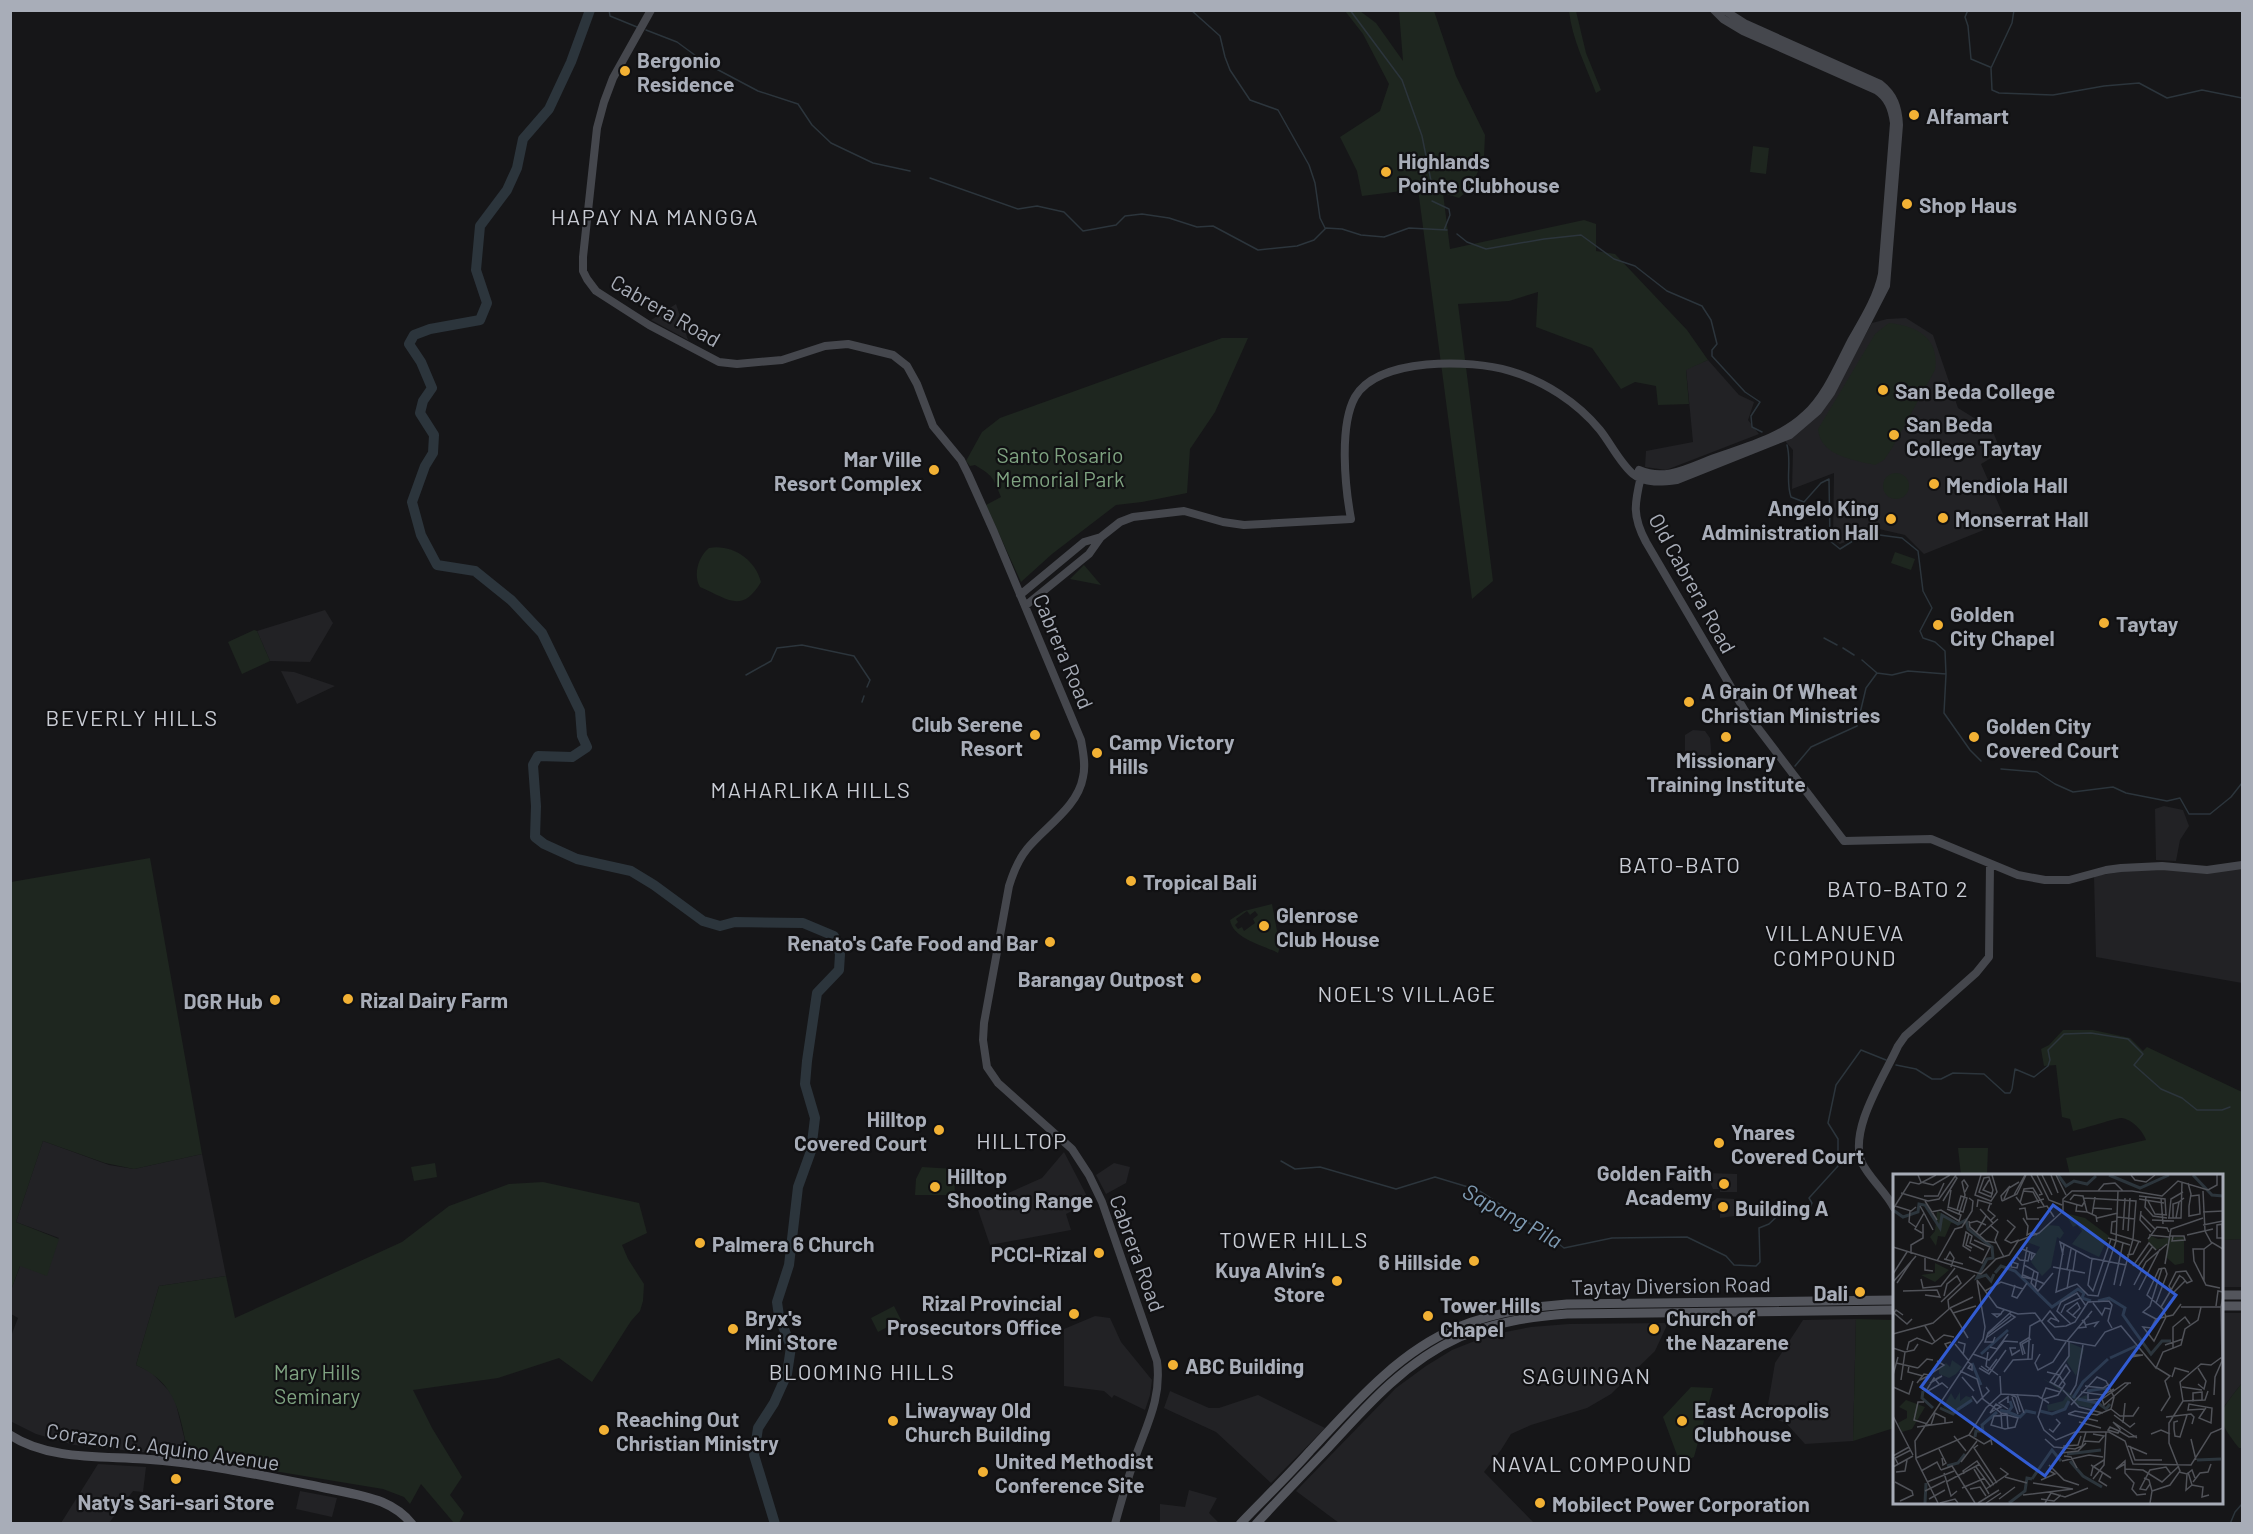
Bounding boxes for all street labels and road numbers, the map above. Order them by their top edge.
street label: Cabrera Road [607,269,725,351]
street label: Old Cabrera Road [1644,509,1742,657]
street label: Cabrera Road [1029,590,1099,712]
street label: Cabrera Road [1105,1191,1171,1315]
street label: Taytay Diversion Road [1571,1271,1771,1299]
street label: Corazon C. Aquino Avenue [45,1417,281,1475]

